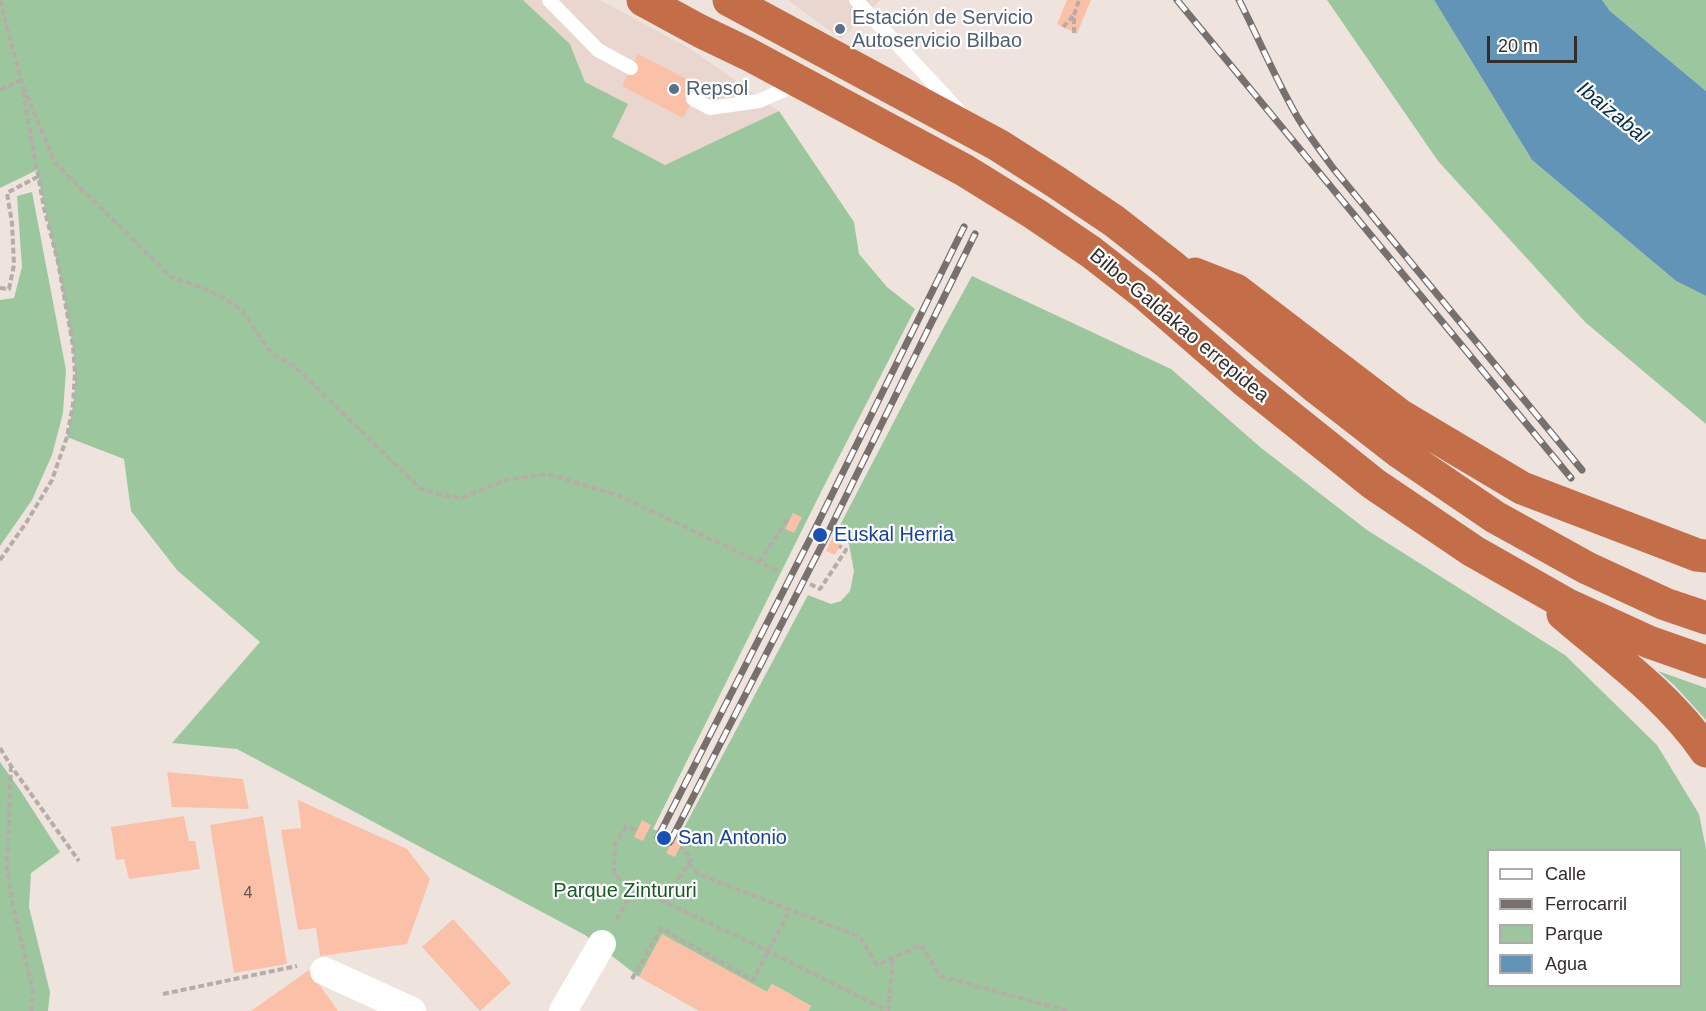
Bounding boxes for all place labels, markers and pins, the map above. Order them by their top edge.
place label: Estación de Servicio Autoservicio Bilbao [852,6,1033,53]
marker: Estación de Servicio Autoservicio Bilbao [833,22,847,36]
place label: Repsol [686,77,748,101]
marker: Repsol [667,82,681,96]
place label: Euskal Herria [834,523,954,547]
marker: Euskal Herria [811,526,829,544]
place label: San Antonio [678,826,787,850]
marker: San Antonio [655,829,673,847]

